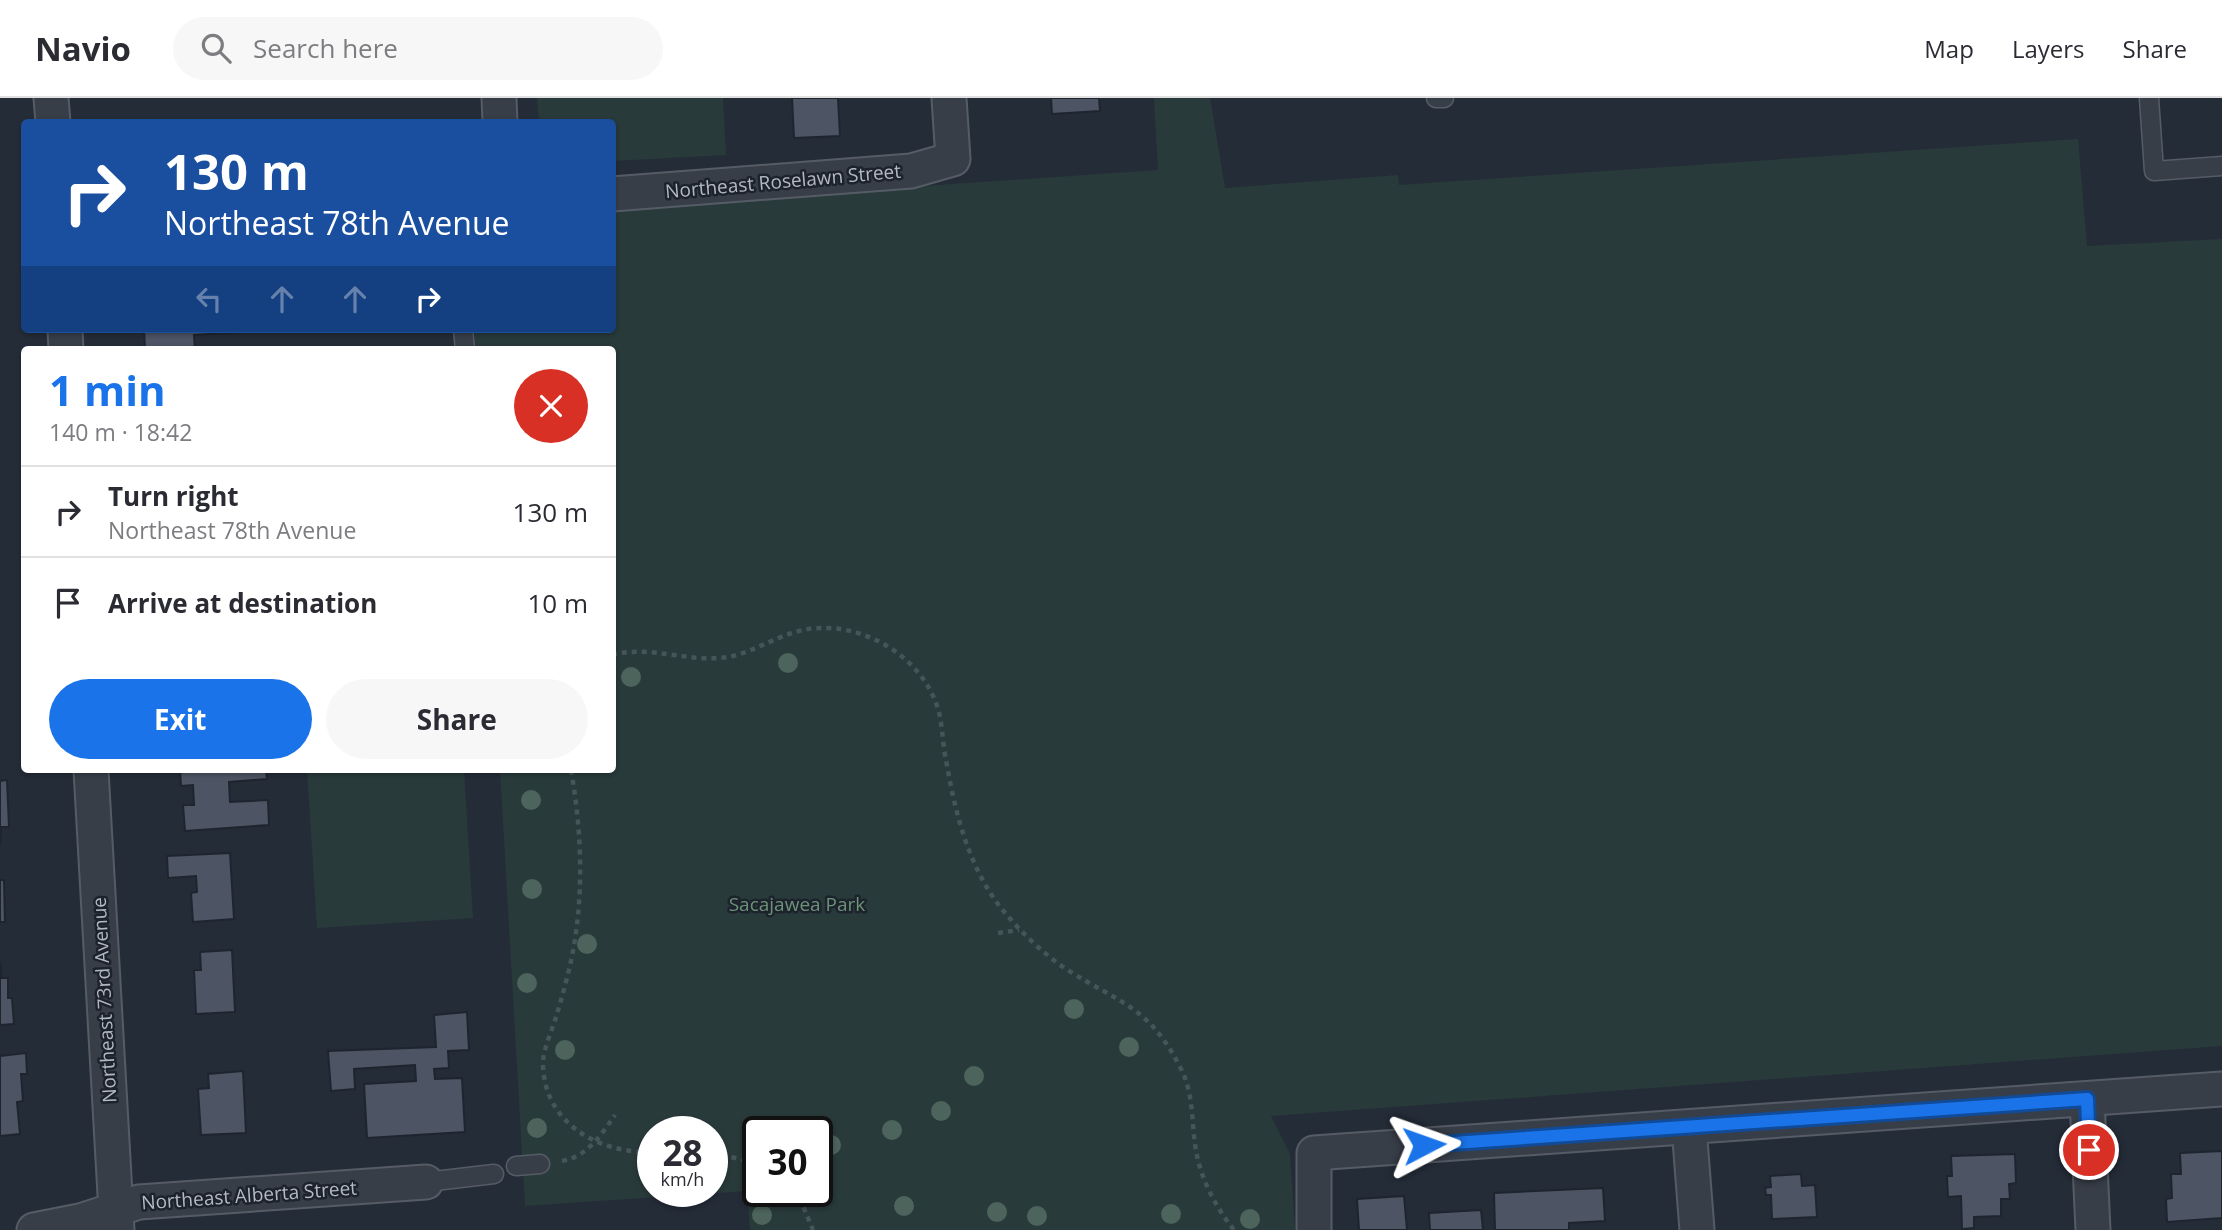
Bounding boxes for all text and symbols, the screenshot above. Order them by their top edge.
search box [173,17,663,80]
text: Navio [35,26,131,71]
icon: search [197,29,235,67]
text: Search here [253,30,398,66]
text: Map [1924,32,1974,65]
text: Layers [2012,32,2085,65]
text: Share [2123,32,2187,65]
text: 130 m [164,138,309,204]
icon: right [49,147,140,238]
street label: Northeast Roselawn Street [664,158,902,204]
text: Northeast 78th Avenue [164,201,510,244]
icon: left [190,280,228,318]
icon: ahead [263,280,301,318]
icon: ahead [336,280,374,318]
icon: right [409,280,447,318]
text: 1 min [49,361,166,418]
button: close [514,369,588,443]
text: 140 m · 18:42 [49,416,192,448]
text: Turn right [108,478,239,514]
icon: right [49,493,87,531]
text: 130 m [513,494,588,530]
text: Northeast 78th Avenue [108,514,356,546]
icon: arrive [49,584,87,622]
text: Arrive at destination [108,585,377,621]
text: 10 m [527,585,588,621]
button: Exit [49,679,312,759]
button: Share [326,679,588,759]
park label: Sacajawea Park [729,891,865,917]
street label: Northeast 73rd Avenue [86,896,122,1104]
position arrow [1387,1108,1461,1182]
speed limit sign: 30 [742,1116,833,1207]
pin [2059,1120,2119,1180]
text: 28 [662,1129,703,1176]
icon: arrive [2070,1131,2108,1169]
text: km/h [661,1167,704,1191]
street label: Northeast Alberta Street [140,1174,358,1216]

